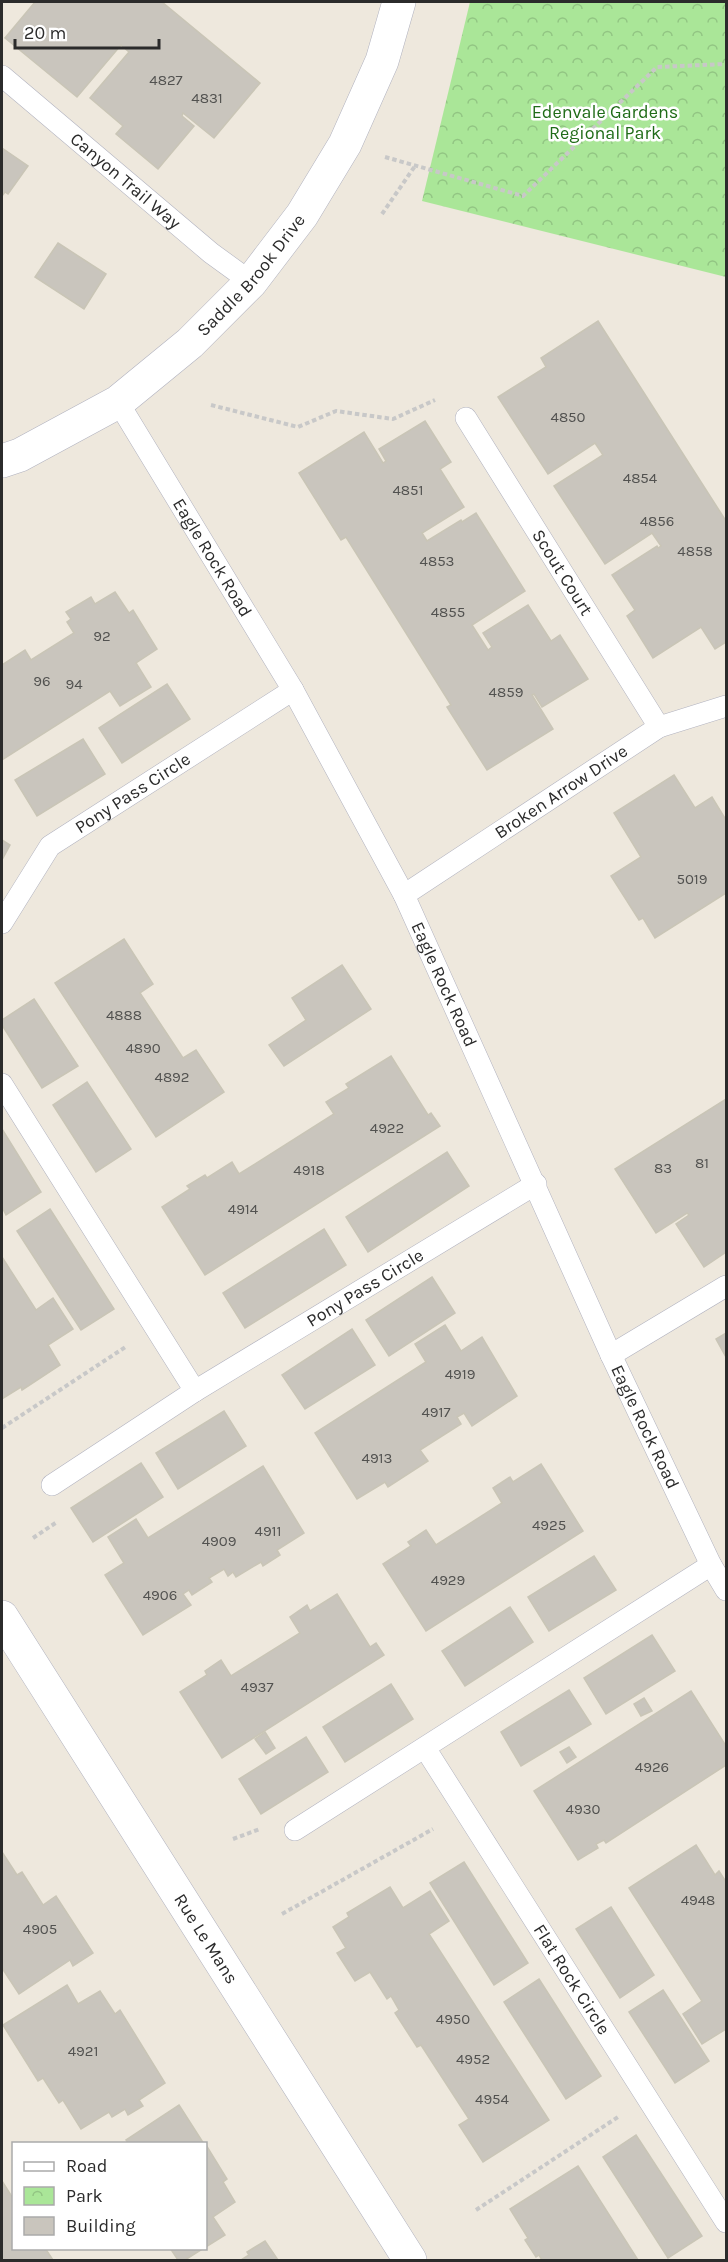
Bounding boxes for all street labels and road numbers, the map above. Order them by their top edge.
street label: Canyon Trail Way [66,128,186,234]
street label: Saddle Brook Drive [192,210,310,341]
street label: Eagle Rock Road [168,494,257,621]
street label: Scout Court [527,525,598,620]
street label: Broken Arrow Drive [490,740,632,843]
street label: Pony Pass Circle [71,748,195,838]
street label: Eagle Rock Road [406,918,482,1050]
street label: Pony Pass Circle [302,1244,428,1332]
street label: Eagle Rock Road [606,1361,684,1492]
street label: Rue Le Mans [169,1889,243,1988]
street label: Flat Rock Circle [529,1920,615,2039]

